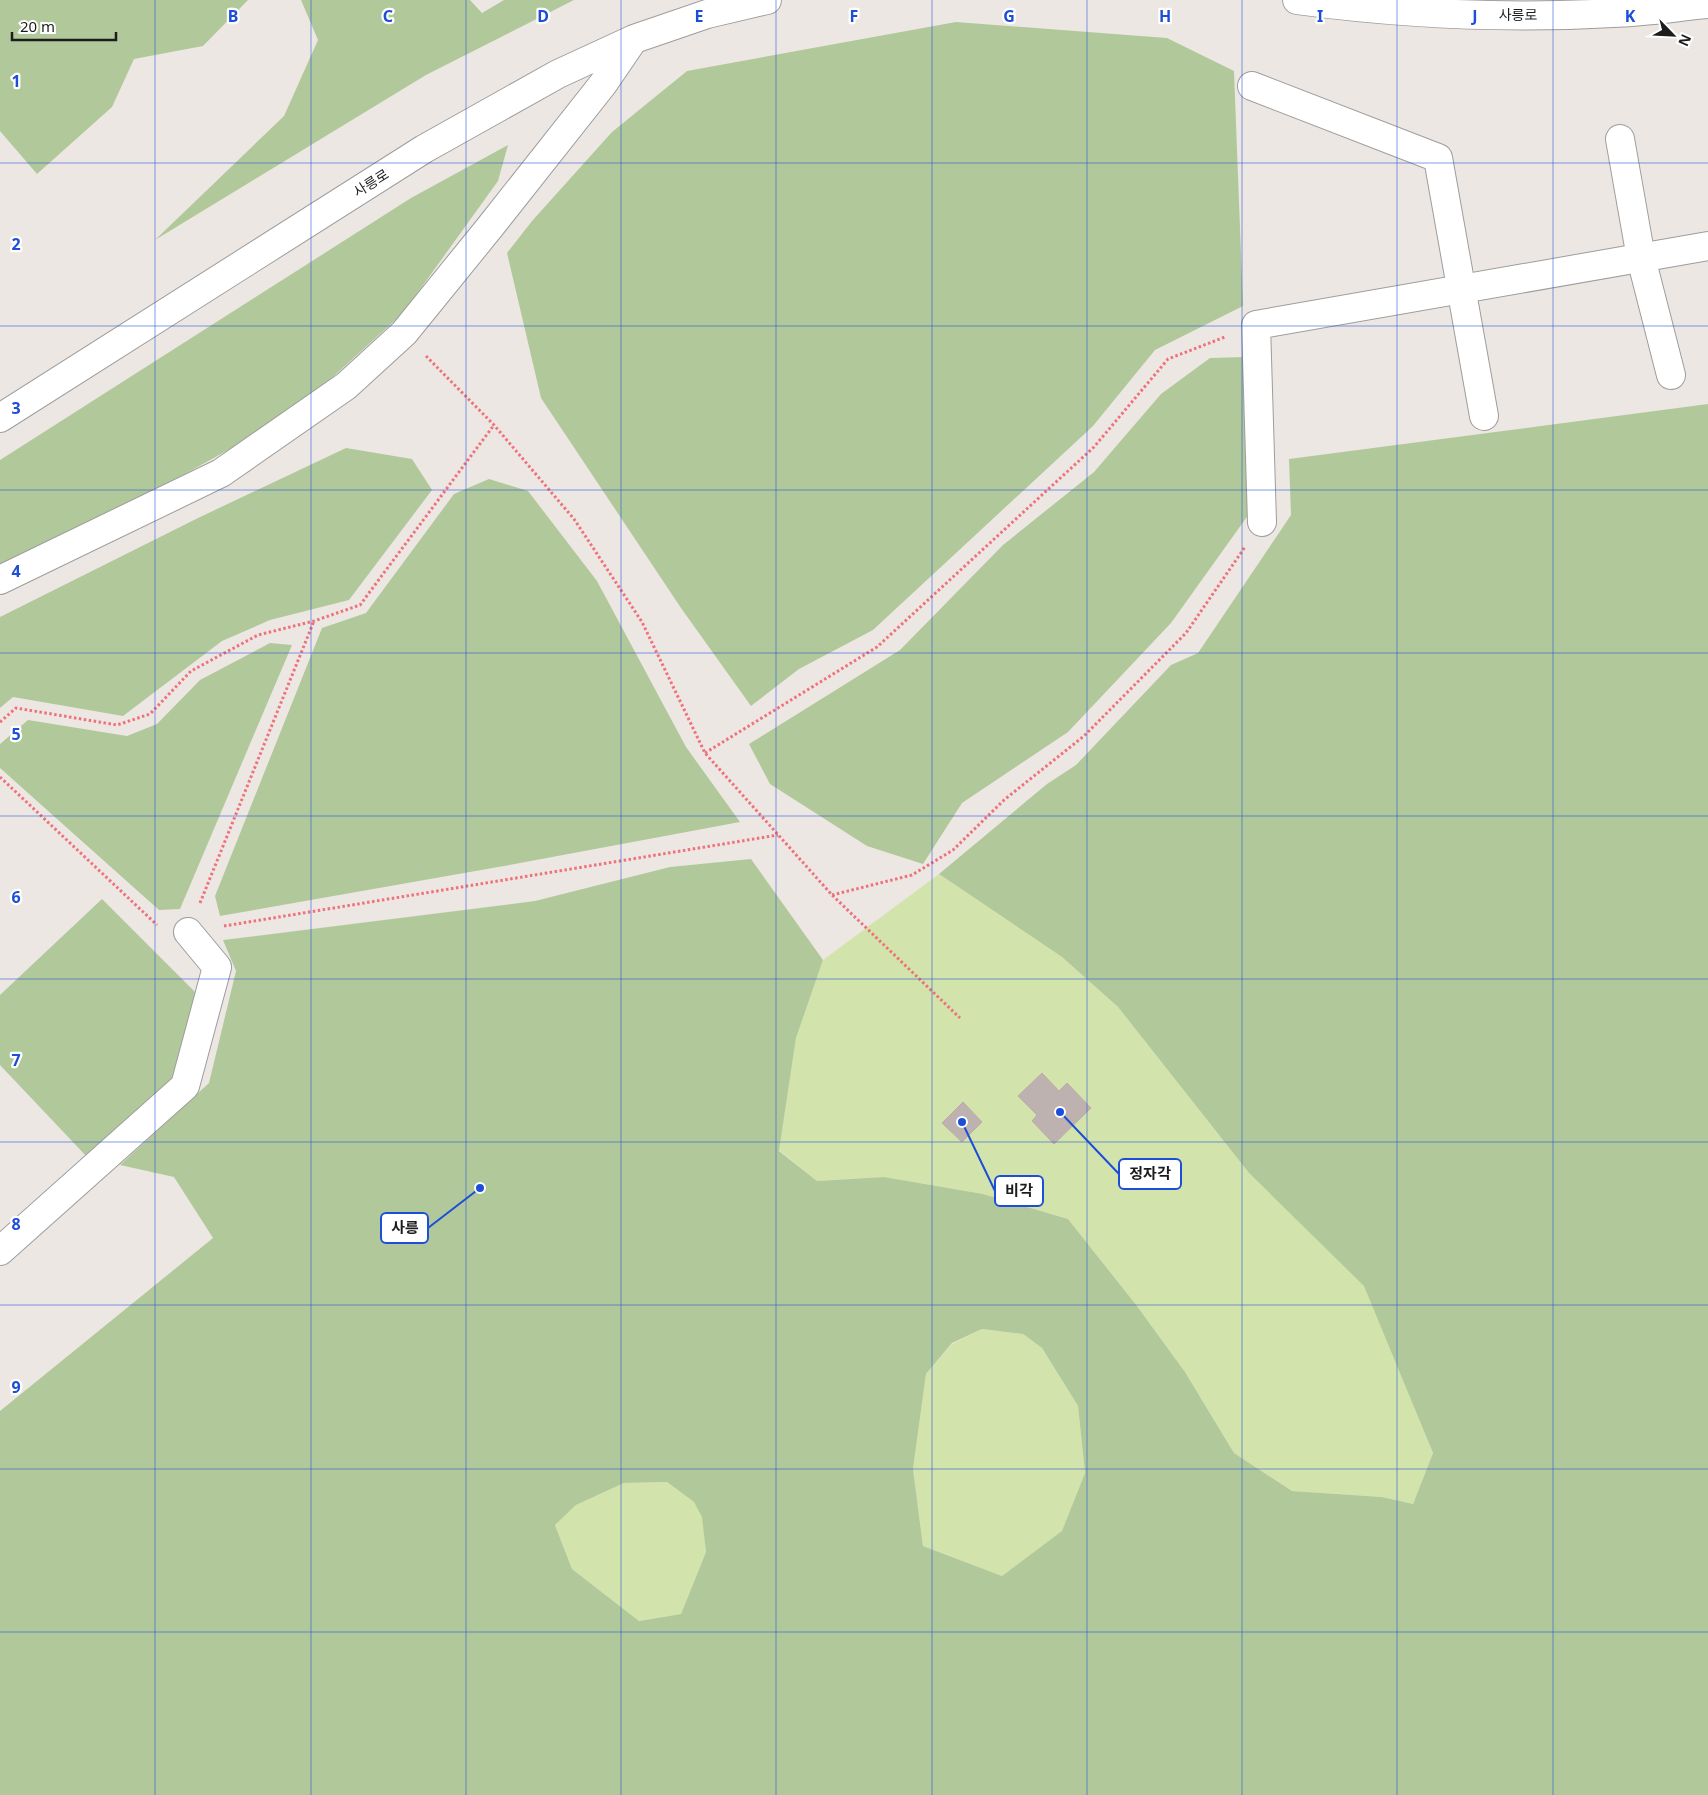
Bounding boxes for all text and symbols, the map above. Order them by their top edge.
text: B [228,5,238,27]
text: C [383,5,393,27]
text: D [537,5,549,27]
text: E [695,5,704,27]
text: F [850,5,858,27]
text: G [1003,5,1015,27]
text: H [1159,5,1171,27]
text: I [1317,5,1323,27]
text: J [1470,5,1478,27]
street label: 사릉로 [1499,5,1537,24]
text: K [1625,5,1636,27]
scale bar [12,10,116,42]
north arrow [1648,10,1698,60]
text: 20 m [20,16,55,36]
text: N [1674,31,1696,50]
text: 1 [11,70,21,92]
street label: 사릉로 [349,164,392,201]
text: 2 [11,233,21,255]
text: 3 [11,397,21,419]
text: 4 [11,560,21,582]
text: 5 [11,723,21,745]
text: 6 [11,886,21,908]
text: 7 [11,1049,21,1071]
callout: 정자각 [1119,1159,1181,1189]
text: 정자각 [1129,1163,1171,1183]
callout: 비각 [995,1176,1043,1206]
text: 비각 [1005,1180,1033,1200]
text: 8 [11,1213,21,1235]
callout: 사릉 [381,1213,428,1243]
text: 사릉 [391,1217,419,1237]
text: 9 [11,1376,21,1398]

